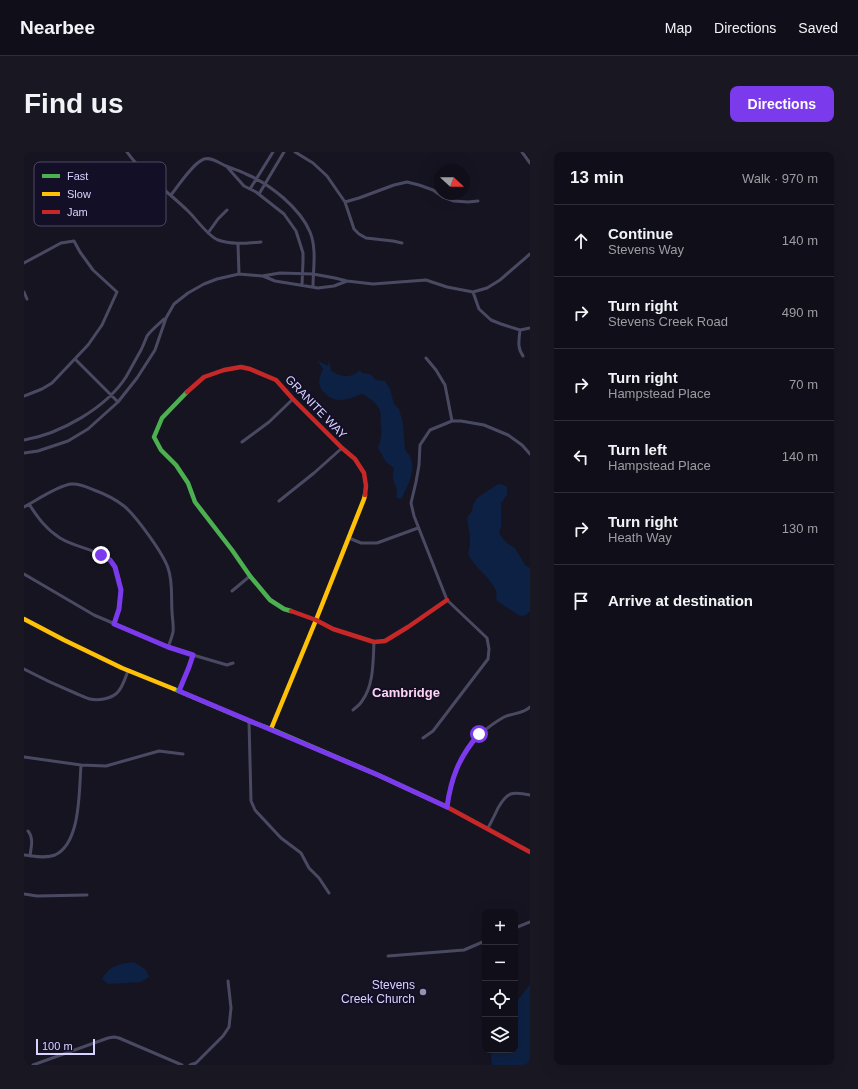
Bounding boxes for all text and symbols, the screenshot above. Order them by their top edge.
text: Nearbee [20,17,95,38]
text: Map [665,20,692,36]
text: Directions [714,20,776,36]
text: Saved [798,20,838,36]
button: Directions [730,86,834,122]
text: Find us [24,88,124,119]
legend [34,162,166,226]
north arrow [434,164,470,200]
text: 13 min [570,168,624,187]
text: Fast [67,170,88,182]
text: Walk · 970 m [742,171,818,186]
text: Slow [67,188,91,200]
text: Jam [67,206,88,218]
text: Continue [608,225,673,242]
icon: ahead [570,230,592,252]
text: 140 m [782,233,818,248]
text: Stevens Way [608,242,684,257]
text: Turn right [608,297,678,314]
icon: right [570,302,592,324]
text: 490 m [782,305,818,320]
text: Stevens Creek Road [608,314,728,329]
text: Turn right [608,369,678,386]
street label: GRANITE WAY [282,372,350,442]
icon: right [570,374,592,396]
text: 70 m [789,377,818,392]
text: Hampstead Place [608,386,711,401]
text: Turn left [608,441,667,458]
icon: left [570,446,592,468]
text: 140 m [782,449,818,464]
text: Hampstead Place [608,458,711,473]
text: Turn right [608,513,678,530]
icon: right [570,518,592,540]
text: 130 m [782,521,818,536]
text: Heath Way [608,530,672,545]
route end [92,546,110,564]
icon: arrive [570,590,592,612]
text: Arrive at destination [608,592,753,609]
district label: Cambridge [372,685,440,700]
route start [470,725,488,743]
map controls [482,909,518,1053]
button: + [482,909,518,945]
button: − [482,945,518,981]
place label: Stevens Creek Church [341,978,415,1006]
button: locate [482,981,518,1017]
marker: Stevens Creek Church [418,987,428,997]
button: layers [482,1017,518,1053]
scale bar [36,1037,95,1056]
text: 100 m [42,1040,73,1052]

